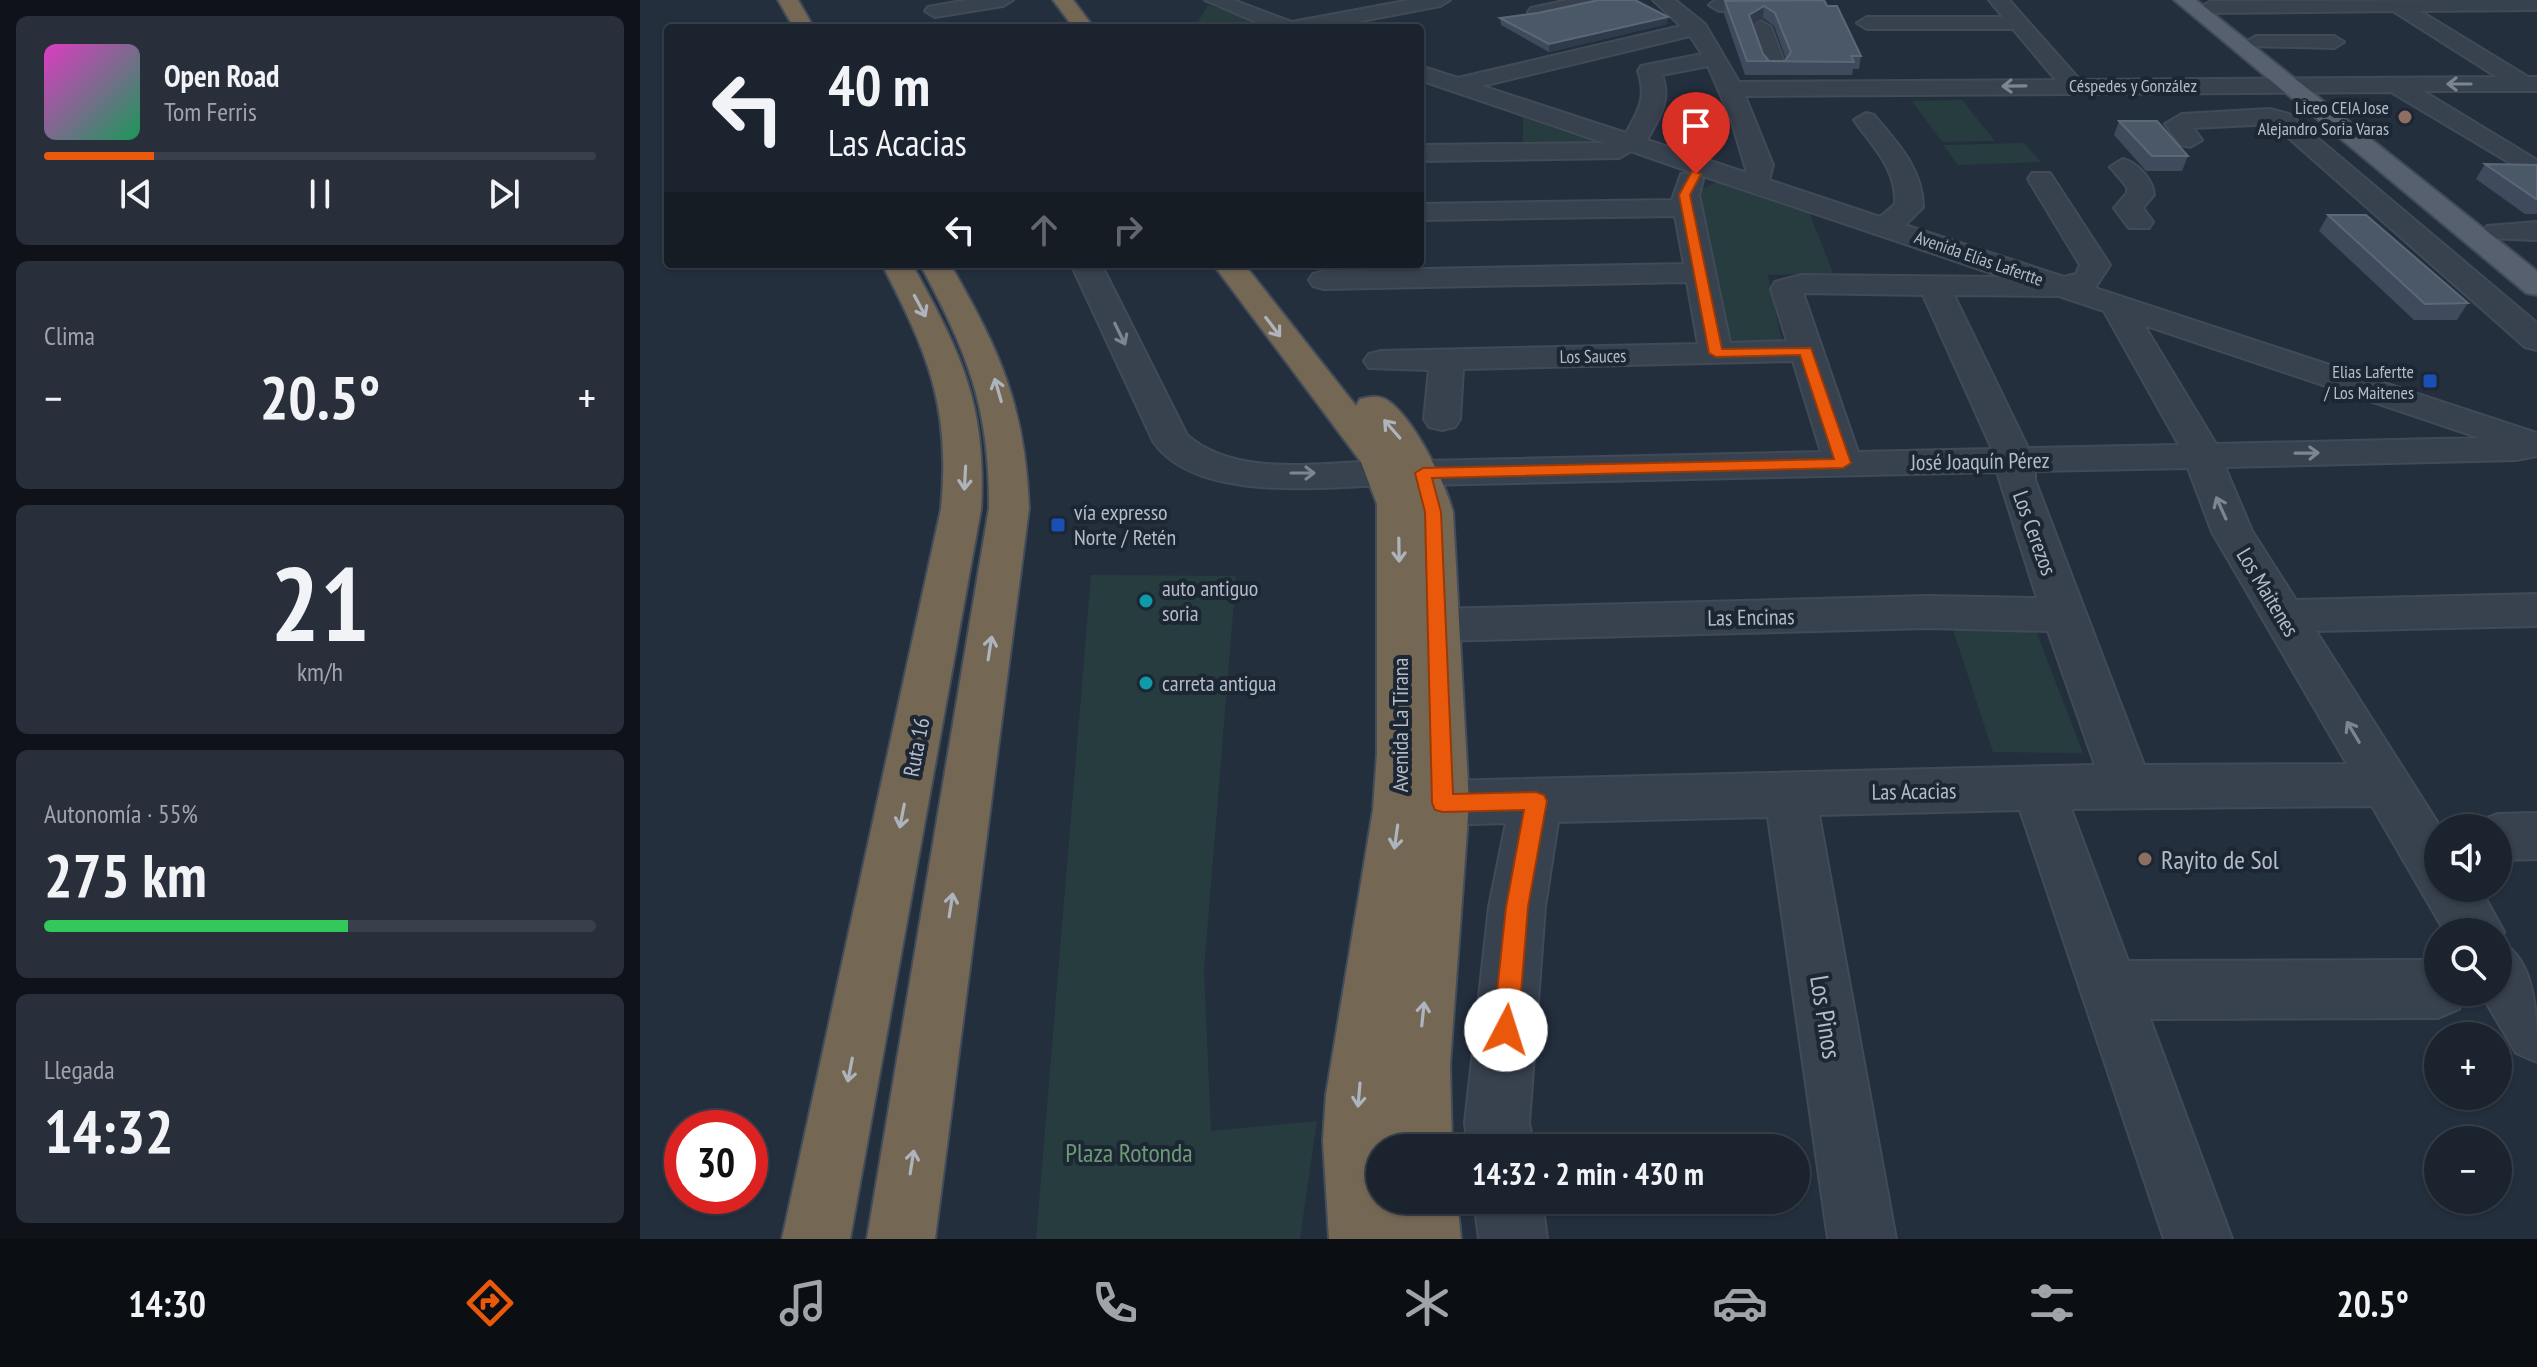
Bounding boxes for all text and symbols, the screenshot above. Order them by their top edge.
text: 40 m [828,49,930,121]
text: Open Road [164,56,279,95]
icon: left [696,56,800,160]
street label: Céspedes y González [2069,74,2197,97]
one-way arrow [2446,76,2473,92]
one-way arrow [2001,78,2028,94]
pin [1662,92,1730,174]
text: Tom Ferris [164,95,257,128]
place label: Liceo CEIA Jose Alejandro Soria Varas [2258,96,2389,140]
icon: arrive [1674,104,1718,148]
marker: Liceo CEIA Jose Alejandro Soria Varas [2396,108,2414,126]
text: Las Acacias [828,119,967,166]
icon: previous [114,172,158,216]
icon: pause [298,172,342,216]
icon: next [482,172,526,216]
icon: left [938,208,982,252]
icon: ahead [1022,208,1066,252]
icon: right [1106,208,1150,252]
street label: Avenida Elías Lafertte [1912,225,2046,291]
one-way arrow [912,293,928,317]
one-way arrow [1265,316,1282,337]
text: Clima [44,319,95,352]
one-way arrow [1112,322,1128,346]
street label: Los Sauces [1559,344,1627,368]
text: 20.5° [260,358,380,436]
place label: Elias Lafertte / Los Maitenes [2323,360,2414,404]
text: − [44,369,62,426]
text: + [578,369,596,426]
marker: Elias Lafertte / Los Maitenes [2421,372,2439,390]
one-way arrow [990,378,1005,404]
one-way arrow [1383,419,1401,439]
one-way arrow [2293,445,2320,461]
street label: José Joaquín Pérez [1909,446,2050,476]
one-way arrow [957,464,972,491]
one-way arrow [1289,465,1316,481]
street label: Los Cerezos [2007,487,2063,579]
one-way arrow [2212,496,2227,521]
place label: vía expresso Norte / Retén [1074,498,1176,551]
marker: vía expresso Norte / Retén [1049,516,1067,534]
text: 21 [270,535,370,670]
one-way arrow [1391,536,1407,563]
street label: Los Maitenes [2231,543,2305,641]
place label: auto antiguo soria [1162,574,1258,627]
marker: auto antiguo soria [1137,592,1155,610]
street label: Las Encinas [1707,602,1795,632]
one-way arrow [983,636,998,661]
text: km/h [297,655,343,688]
street label: Avenida La Tirana [1386,658,1414,792]
place label: carreta antigua [1162,669,1276,697]
marker: carreta antigua [1137,674,1155,692]
street label: Ruta 16 [897,715,935,779]
one-way arrow [2345,721,2362,743]
street label: Las Acacias [1871,776,1957,806]
text: Autonomía · 55% [44,797,198,830]
one-way arrow [894,802,909,828]
map controls [2424,814,2512,1214]
button: sound [2424,814,2512,902]
one-way arrow [1388,824,1403,849]
text: 275 km [44,836,207,914]
place label: Rayito de Sol [2161,843,2279,876]
marker: Rayito de Sol [2136,850,2154,868]
one-way arrow [944,893,959,918]
button: search [2424,918,2512,1006]
street label: Los Pinos [1803,973,1849,1061]
position arrow [1464,988,1548,1072]
one-way arrow [1416,1001,1431,1028]
button: + [2424,1022,2512,1110]
text: Llegada [44,1053,115,1086]
one-way arrow [842,1057,857,1083]
one-way arrow [1351,1081,1366,1108]
text: 14:32 [44,1092,174,1170]
speed limit sign: 30 [664,1110,768,1214]
button: − [2424,1126,2512,1214]
park label: Plaza Rotonda [1065,1136,1193,1169]
one-way arrow [905,1150,920,1175]
text: 14:32 · 2 min · 430 m [1472,1154,1704,1193]
icon: directions [462,1275,518,1331]
icon: music [775,1275,831,1331]
icon: phone [1087,1275,1143,1331]
icon: climate [1399,1275,1455,1331]
icon: car [1712,1275,1768,1331]
icon: filters [2024,1275,2080,1331]
text: 14:30 [128,1280,206,1327]
text: 20.5° [2336,1280,2409,1327]

